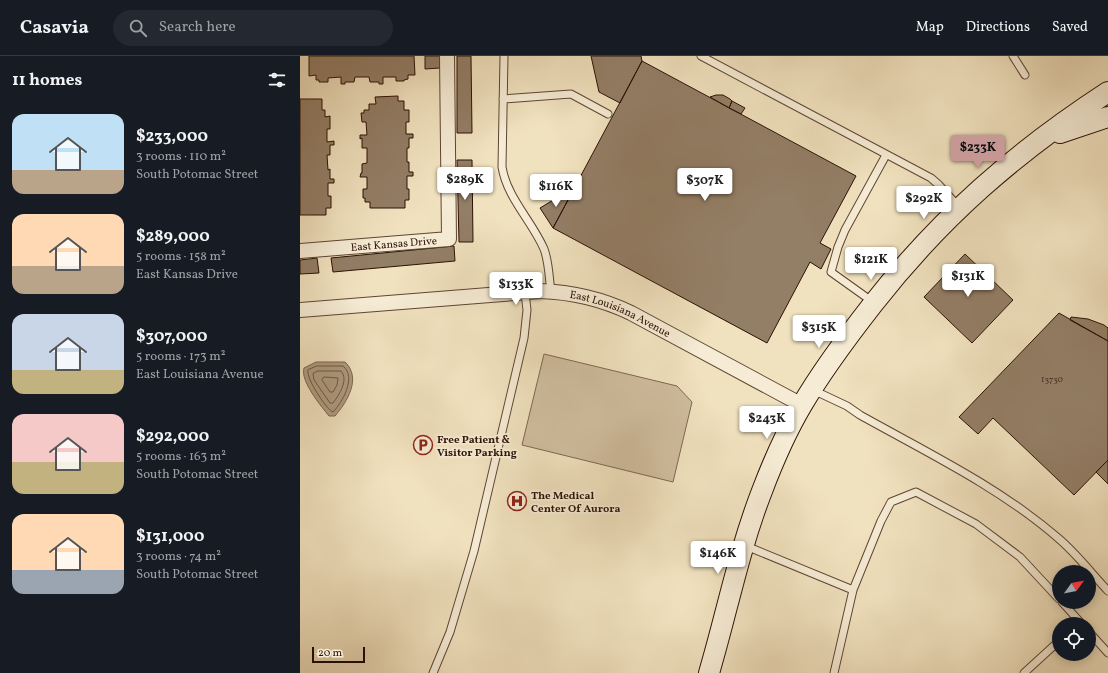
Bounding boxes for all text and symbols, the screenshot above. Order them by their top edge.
search box [113,10,393,46]
text: Casavia [20,15,89,41]
icon: search [127,17,149,39]
text: Search here [159,17,236,38]
text: Map [916,18,944,37]
text: Directions [966,18,1030,37]
text: Saved [1052,18,1088,37]
text: 11 homes [12,69,82,92]
icon: filters [266,69,288,91]
text: $233,000 [136,125,208,148]
icon: home [44,130,92,178]
pin: $233K [950,135,1006,169]
text: $233K [960,139,996,157]
text: 3 rooms · 110 m² [136,148,226,166]
text: South Potomac Street [136,166,258,184]
pin: $289K [437,167,493,201]
pin: $307K [677,168,733,202]
text: $289K [446,171,484,189]
text: $307K [686,172,724,190]
pin: $116K [528,174,584,208]
text: $116K [539,178,573,196]
pin: $292K [896,186,952,220]
text: $292K [905,190,943,208]
text: $289,000 [136,225,210,248]
icon: home [44,230,92,278]
street label: East Kansas Drive [350,234,437,256]
pin: $121K [843,247,899,281]
text: 5 rooms · 158 m² [136,248,226,266]
text: $121K [854,251,888,269]
pin: $131K [940,264,996,298]
text: East Kansas Drive [136,266,238,284]
text: $131K [951,268,985,286]
pin: $133K [488,272,544,306]
text: $133K [498,276,534,294]
street label: East Louisiana Avenue [568,288,673,342]
pin: $315K [791,315,847,349]
text: $315K [802,319,836,337]
text: $307,000 [136,325,207,348]
icon: home [44,330,92,378]
text: 5 rooms · 173 m² [136,348,226,366]
text: East Louisiana Avenue [136,366,264,384]
house number: 13730 [1041,373,1064,386]
pin: $243K [739,406,795,440]
text: $243K [748,410,786,428]
text: $292,000 [136,425,209,448]
icon: home [44,430,92,478]
place label: Free Patient & Visitor Parking [437,433,517,461]
parking icon: Free Patient & Visitor Parking [412,434,434,456]
text: 5 rooms · 163 m² [136,448,226,466]
text: South Potomac Street [136,466,258,484]
place label: The Medical Center Of Aurora [531,489,620,517]
hospital icon: The Medical Center Of Aurora [506,490,528,512]
text: $131,000 [136,525,204,548]
icon: home [44,530,92,578]
pin: $146K [690,541,746,575]
text: $146K [700,545,736,563]
text: 3 rooms · 74 m² [136,548,221,566]
north arrow [1052,565,1096,609]
map controls [1052,565,1096,661]
text: South Potomac Street [136,566,258,584]
button: locate [1052,617,1096,661]
scale bar [312,645,365,664]
text: 20 m [318,646,342,661]

